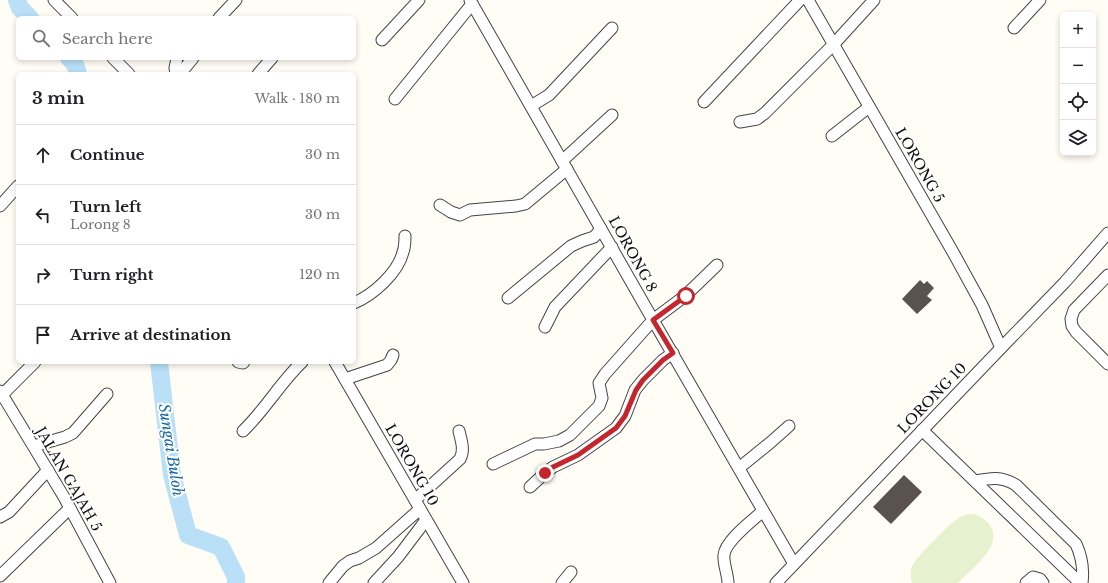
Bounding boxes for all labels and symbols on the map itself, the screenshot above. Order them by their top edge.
street label: LORONG 5 [891,124,949,206]
street label: LORONG 8 [605,213,661,295]
route start [677,287,695,305]
street label: LORONG 10 [894,359,970,437]
water label: Sungai Buloh [155,402,188,498]
street label: LORONG 10 [381,421,443,509]
street label: JALAN GAJAH 5 [31,422,106,534]
route end [536,464,554,482]

